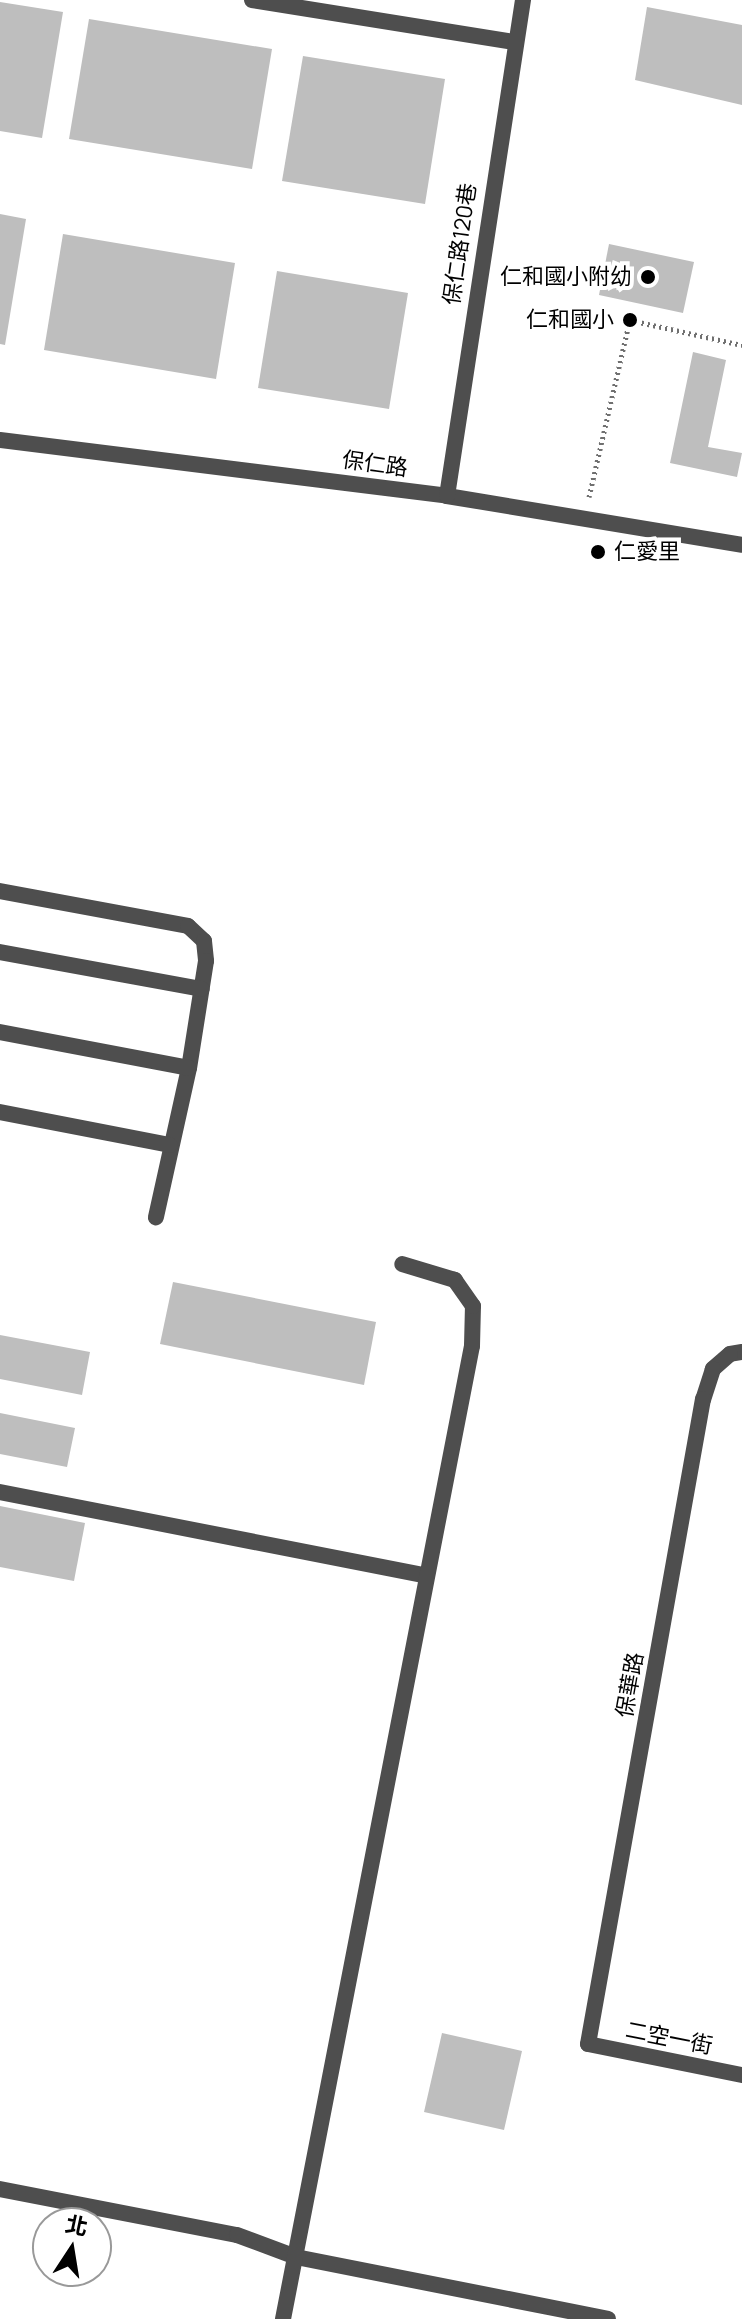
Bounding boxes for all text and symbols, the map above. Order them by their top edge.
street label: 保仁路120巷 [438,181,482,307]
place label: 仁和國小附幼 [500,264,632,290]
marker: 仁和國小附幼 [639,268,657,286]
place label: 仁和國小 [526,307,614,333]
marker: 仁和國小 [621,311,639,329]
street label: 保仁路 [340,446,410,482]
place label: 仁愛里 [614,539,680,565]
marker: 仁愛里 [589,543,607,561]
street label: 保華路 [611,1650,649,1720]
street label: 二空一街 [623,2017,715,2059]
north arrow [32,2207,112,2287]
text: 北 [63,2209,90,2242]

